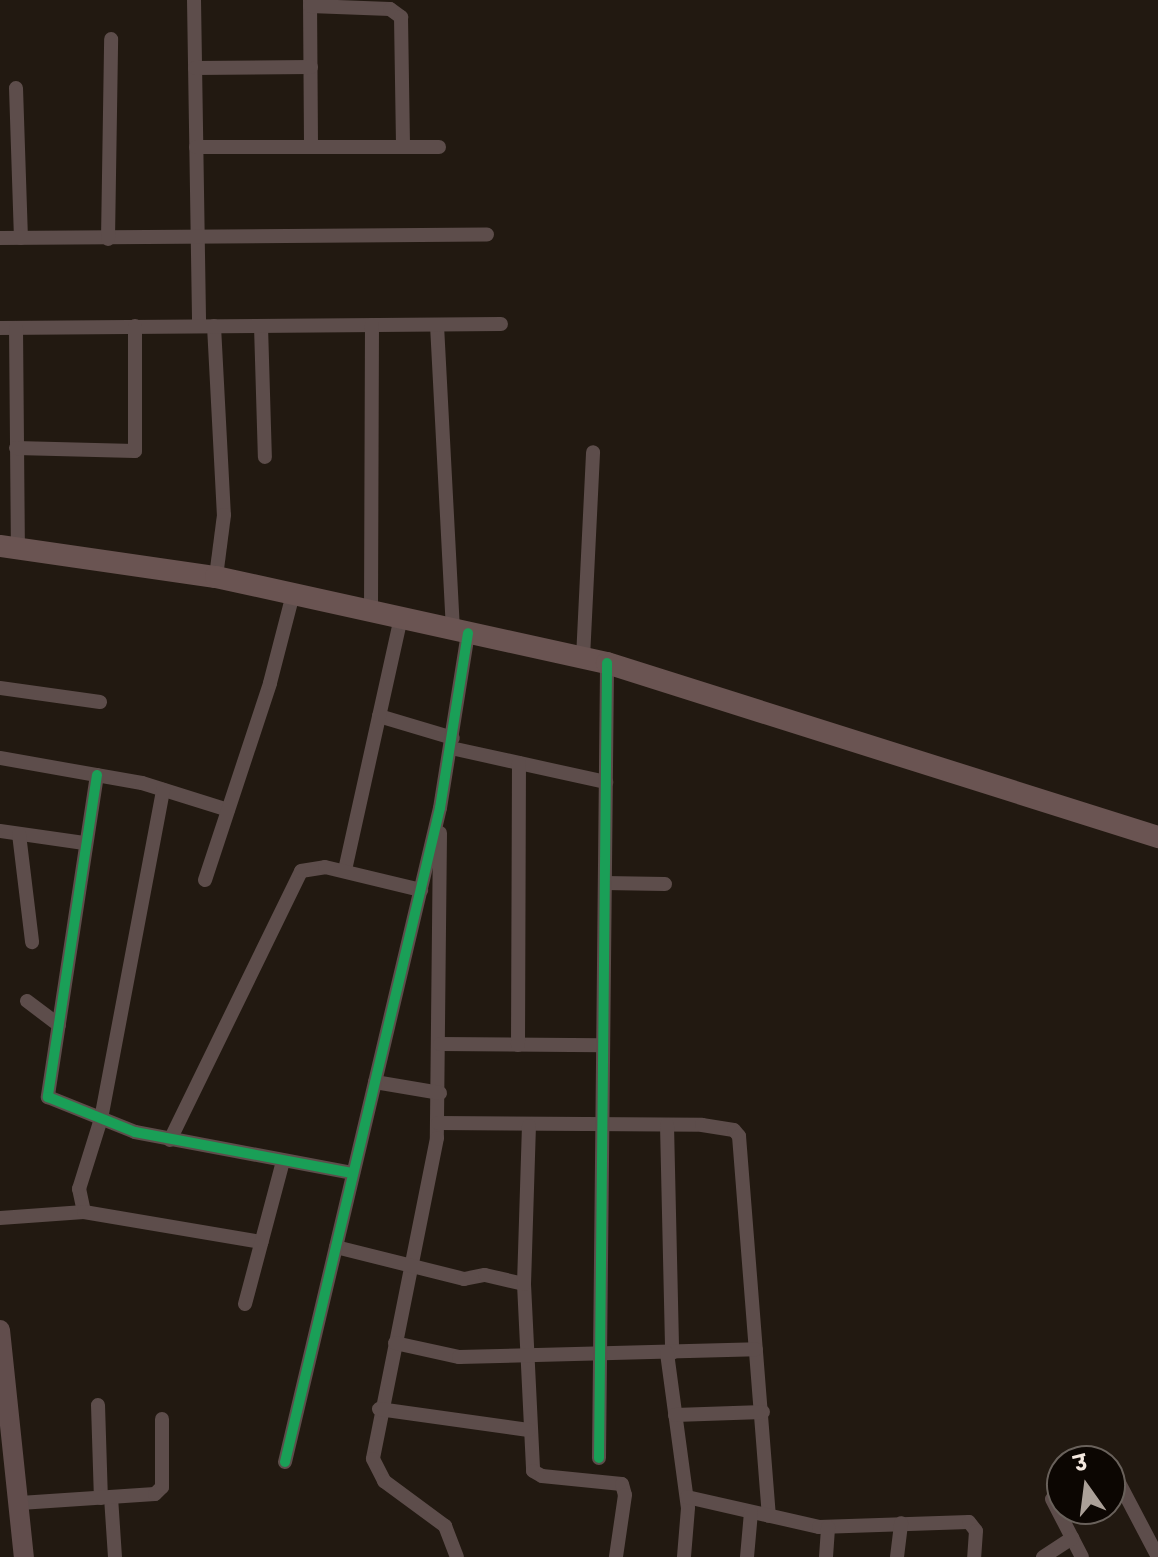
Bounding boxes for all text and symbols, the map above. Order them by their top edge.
north arrow [1046,1445,1126,1525]
text: उ [1071,1447,1090,1480]

